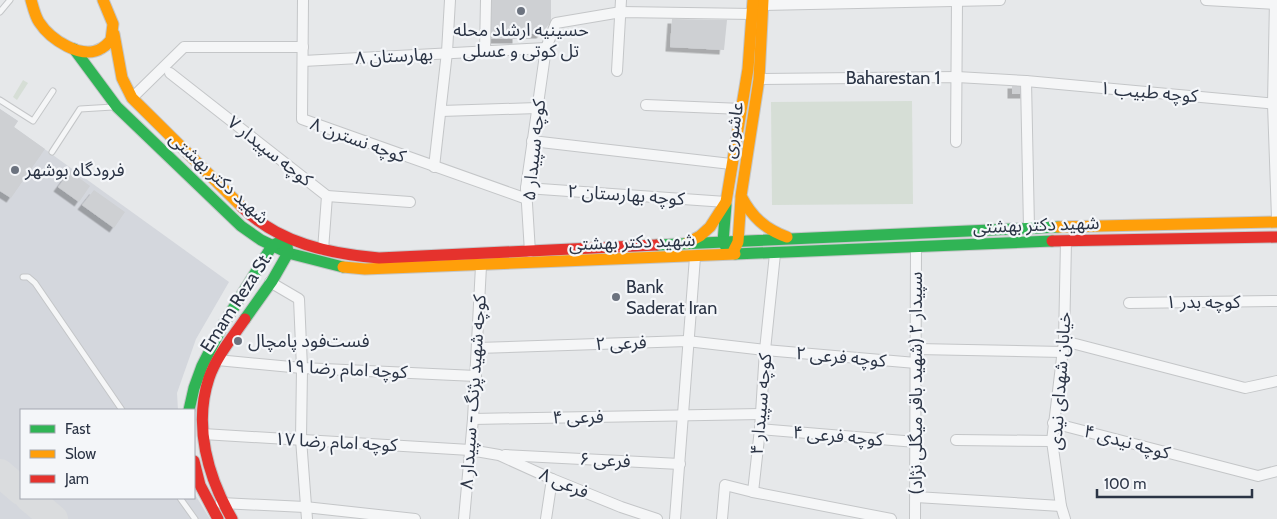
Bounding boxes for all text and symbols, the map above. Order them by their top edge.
marker: حسینیه ارشاد محله تل کوتی و عسلی [515,5,527,17]
place label: حسینیه ارشاد محله تل کوتی و عسلی [453,19,589,62]
street label: بهارستان ۸ [354,43,434,69]
street label: Baharestan 1 [846,67,940,89]
street label: کوچه طبیب ۱ [1099,77,1200,107]
street label: کوچه سپیدار ۵ [518,98,550,202]
street label: عاشوری [718,100,748,160]
street label: کوچه سپیدار ۷ [223,111,317,191]
street label: کوچه نسترن ۸ [307,113,409,168]
street label: شهید دکتر بهشتی [165,127,273,229]
place label: فرودگاه بوشهر [24,159,125,181]
marker: فرودگاه بوشهر [9,164,21,176]
street label: کوچه بهارستان ۲ [567,180,686,210]
street label: شهید دکتر بهشتی [972,212,1100,238]
street label: شهید دکتر بهشتی [568,229,696,255]
street label: Emam Reza St. [195,248,277,356]
street label: سپیدار ۲ (شهید باقر میگلی نژاد) [905,272,927,494]
place label: Bank Saderat Iran [626,276,717,319]
marker: Bank Saderat Iran [610,291,622,303]
street label: کوچه بدر ۱ [1166,291,1241,313]
street label: کوچه شهید پژنگ - سپیدار ۸ [455,293,491,490]
street label: خیابان شهدای نیدی [1044,311,1076,451]
place label: فست‌فود پامچال [248,330,369,352]
street label: فرعی ۲ [595,331,647,355]
marker: فست‌فود پامچال [232,335,244,347]
street label: کوچه فرعی ۲ [795,342,888,372]
street label: کوچه سپیدار ۴ [746,352,777,456]
street label: کوچه امام رضا ۱۹ [284,355,409,386]
street label: فرعی ۴ [552,406,604,428]
legend [20,409,195,499]
text: Fast [65,420,90,438]
street label: کوچه نیدی ۴ [1081,420,1173,464]
street label: کوچه فرعی ۴ [792,421,885,451]
street label: کوچه امام رضا ۱۷ [274,428,399,459]
text: Slow [65,445,96,463]
street label: فرعی ۶ [579,448,631,472]
street label: فرعی ۸ [536,463,592,503]
scale bar [1097,466,1252,498]
text: Jam [64,470,89,488]
text: 100 m [1104,475,1146,493]

